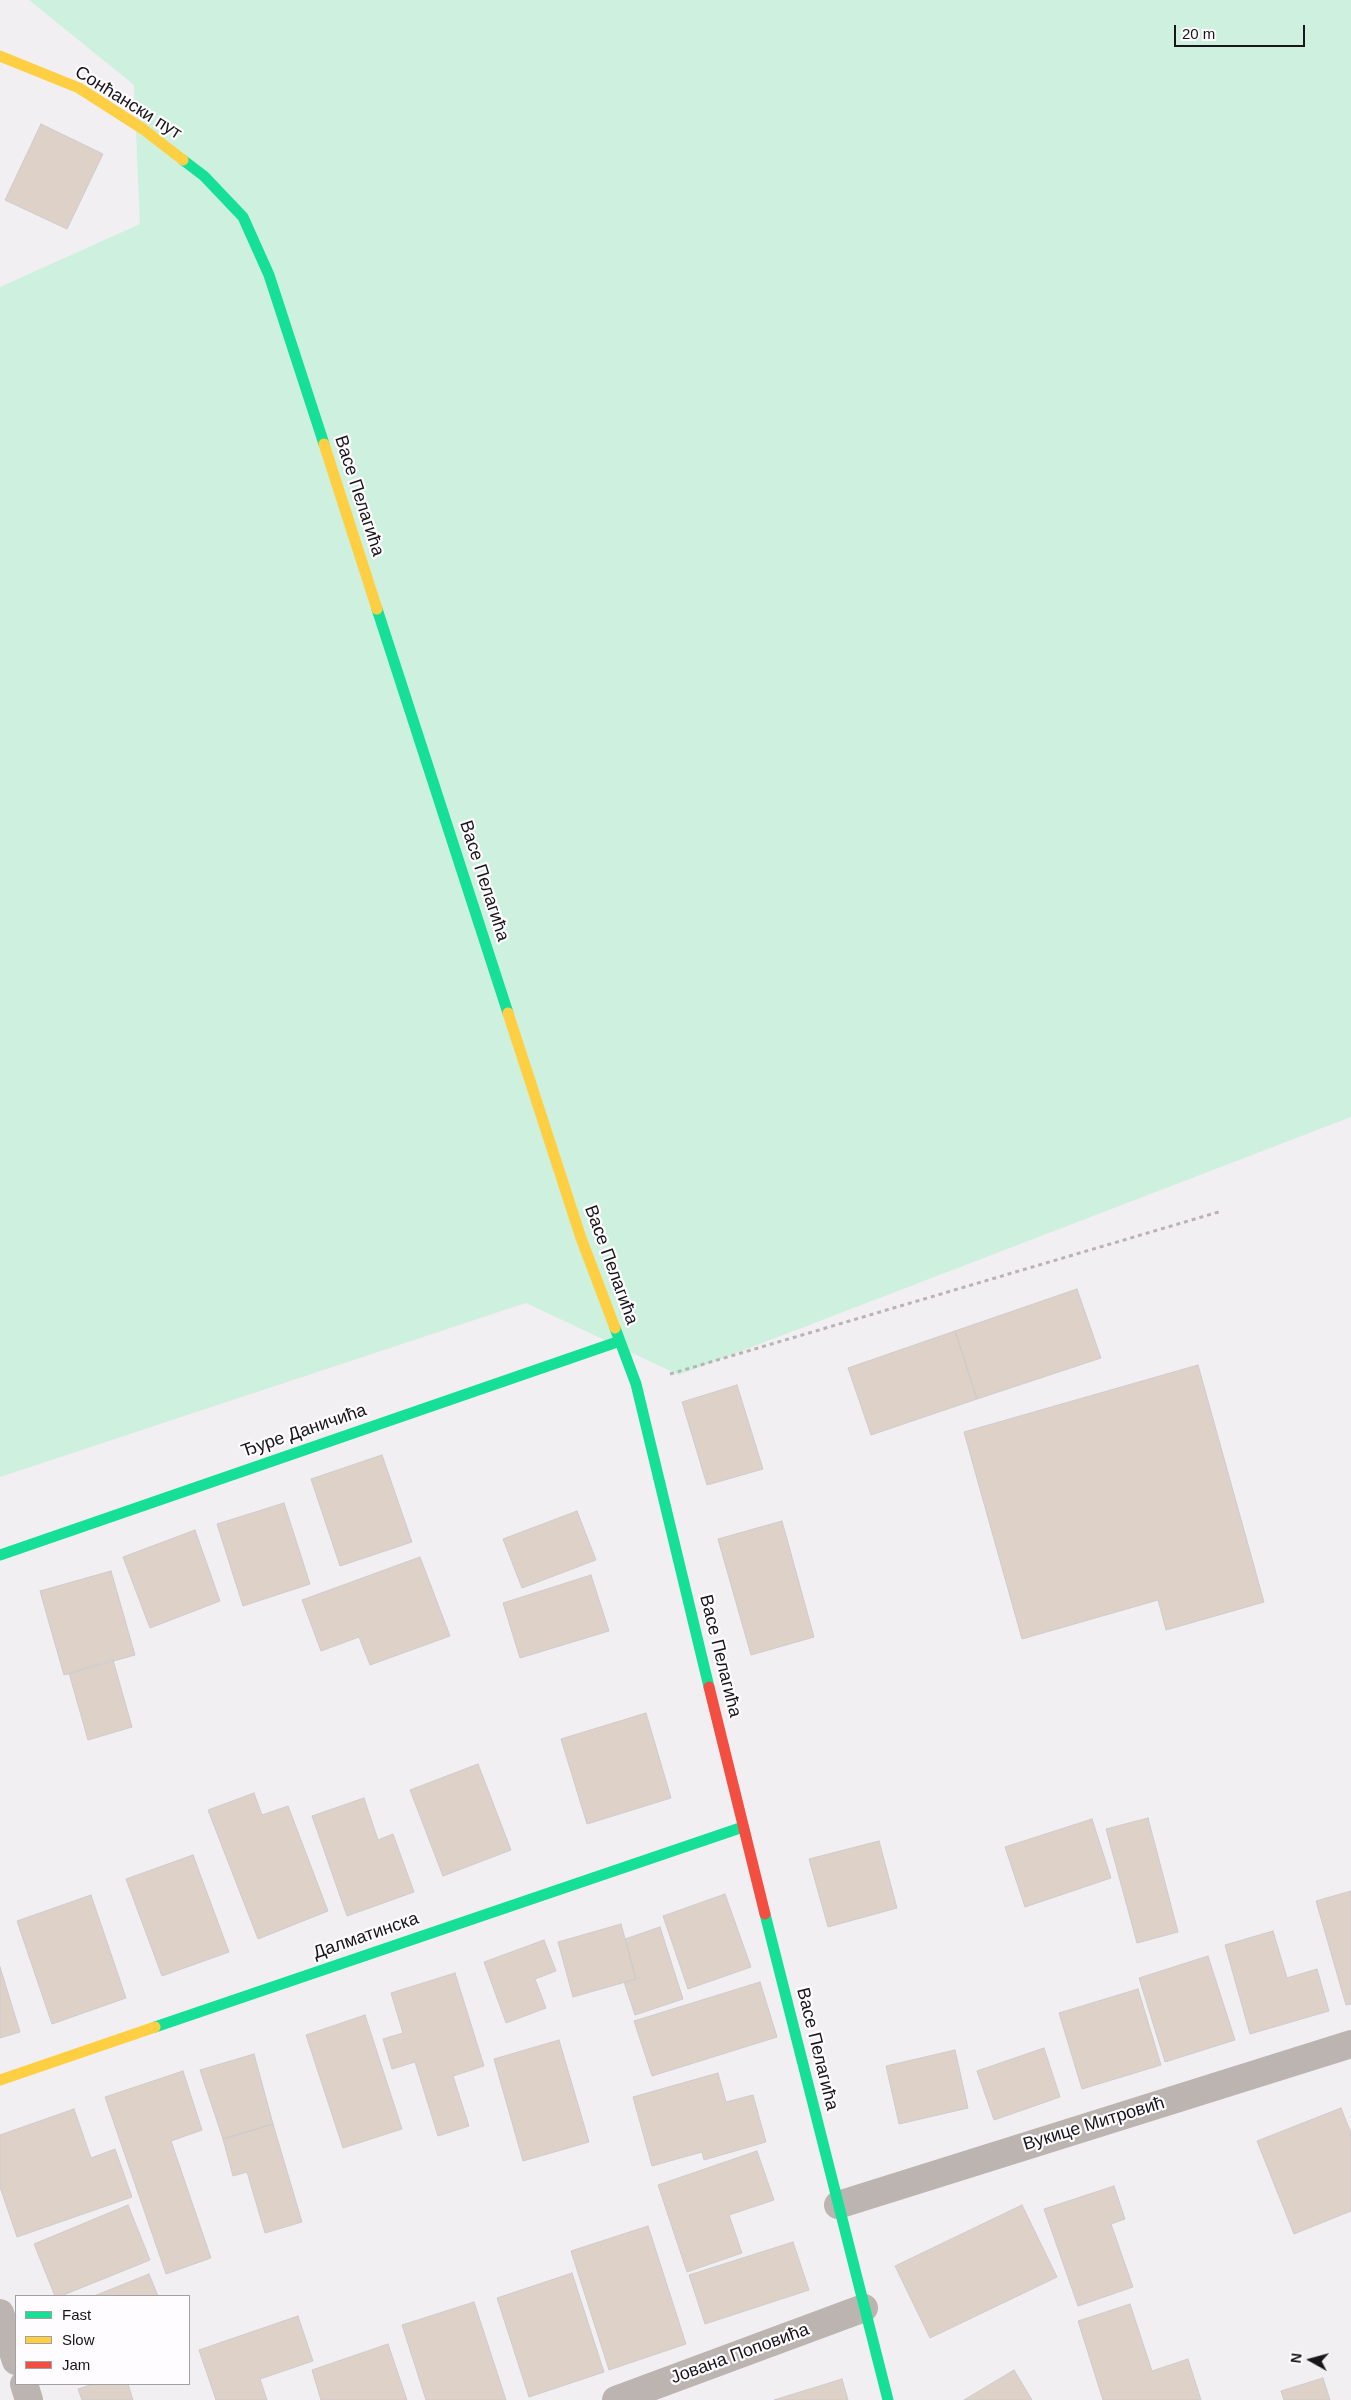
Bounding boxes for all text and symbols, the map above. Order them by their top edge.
scale bar [1176,15,1307,47]
text: 20 m [1182,25,1215,42]
street label: Сонћански пут [71,62,185,144]
street label: Васе Пелагића [329,433,389,559]
street label: Васе Пелагића [454,818,514,944]
street label: Васе Пелагића [579,1202,643,1328]
street label: Ђуре Даничића [239,1399,369,1463]
street label: Васе Пелагића [694,1592,746,1720]
street label: Далматинска [310,1908,422,1964]
street label: Васе Пелагића [791,1985,843,2113]
street label: Вукице Митровић [1021,2092,1167,2156]
legend [15,2295,190,2385]
text: Fast [62,2306,91,2323]
street label: Јована Поповића [668,2319,812,2389]
text: Slow [62,2331,95,2348]
north arrow [1286,2335,1336,2385]
text: N [1288,2352,1305,2364]
text: Jam [62,2356,90,2373]

